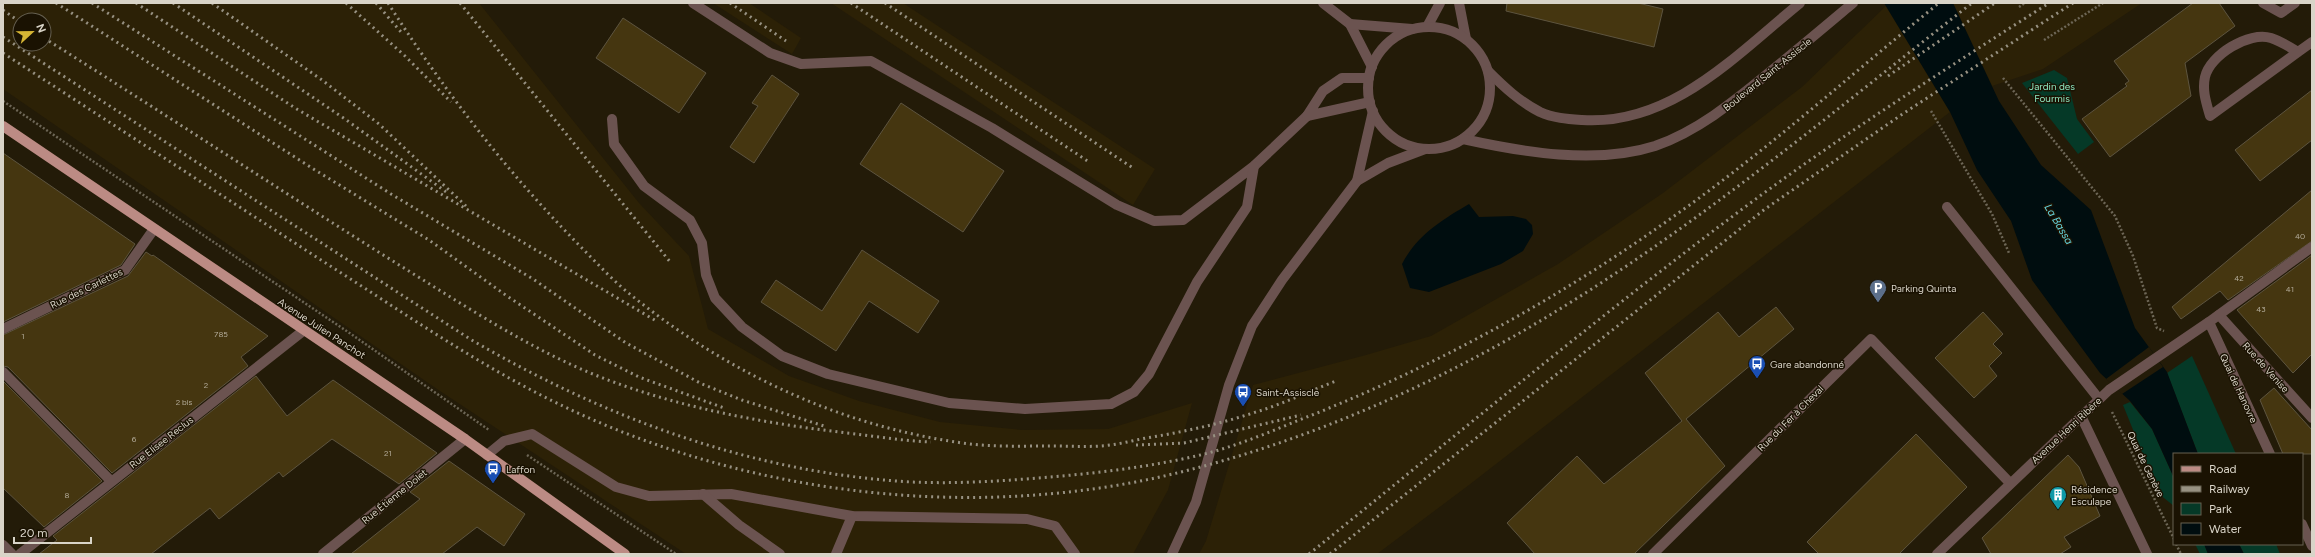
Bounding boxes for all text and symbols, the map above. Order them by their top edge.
north arrow [12,12,52,52]
text: N [33,22,48,35]
street label: Boulevard Saint-Assiscle [1720,34,1815,114]
park label: Jardin des Fourmis [2029,80,2075,105]
water label: La Bassa [2041,202,2076,247]
house number: 40 [2295,231,2305,241]
street label: Rue des Carlettes [48,265,125,312]
house number: 42 [2234,273,2244,283]
parking icon: Parking Quinta [1868,278,1888,303]
place label: Parking Quinta [1891,282,1956,295]
house number: 41 [2286,284,2294,294]
street label: Avenue Julien Panchot [275,295,368,362]
house number: 43 [2256,304,2266,314]
house number: 785 [214,329,228,339]
house number: 1 [21,331,25,341]
street label: Rue de Venise [2240,339,2292,396]
street label: Quai de Hanovre [2217,351,2261,425]
bus stop icon: Gare abandonné [1747,354,1767,379]
place label: Gare abandonné [1770,358,1844,371]
house number: 2 [204,380,208,390]
bus stop icon: Saint-Assiscle [1233,382,1253,407]
street label: Rue du Fer à Cheval [1754,382,1826,454]
place label: Saint-Assiscle [1256,386,1320,399]
street label: Avenue Henri Ribère [2028,394,2105,466]
house number: 2 bis [176,397,193,407]
street label: Rue Elisee Reclus [127,413,196,471]
street label: Quai de Genève [2124,429,2167,500]
house number: 6 [132,434,137,444]
house number: 21 [384,448,392,458]
legend [2173,453,2303,545]
bus stop icon: Laffon [483,459,503,484]
text: Road [2209,462,2237,476]
place label: Laffon [506,463,535,476]
street label: Rue Étienne Dolet [359,466,430,527]
text: Railway [2209,482,2250,496]
place label: Résidence Esculape [2071,483,2118,508]
building icon: Résidence Esculape [2048,485,2068,510]
house number: 8 [65,490,70,500]
text: Park [2209,502,2232,516]
scale bar [14,519,91,545]
text: Water [2209,522,2241,536]
text: 20 m [20,526,48,540]

